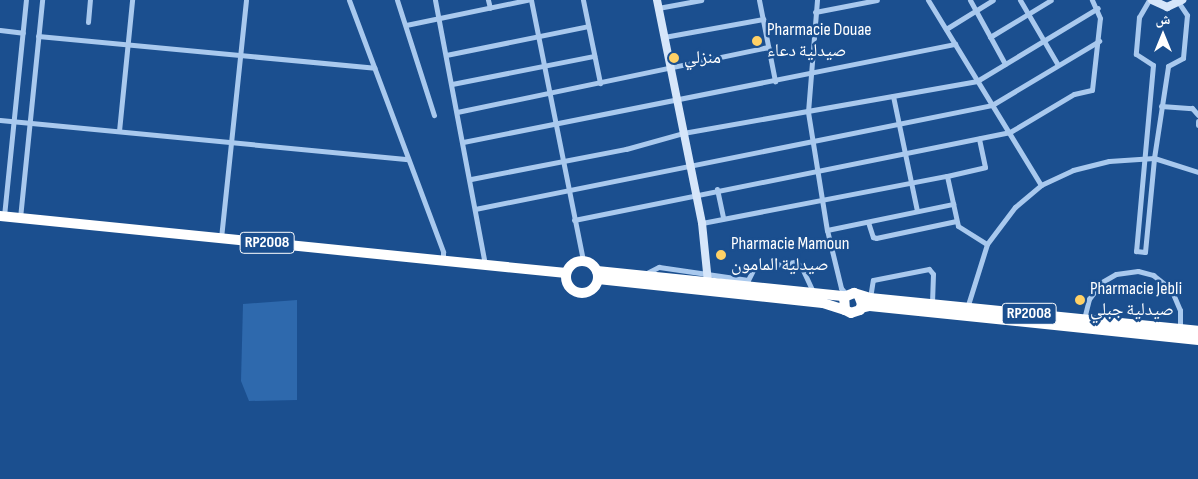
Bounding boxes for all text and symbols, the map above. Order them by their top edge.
north arrow [1138,10,1188,60]
text: ش [1156,11,1170,28]
place label: Pharmacie Douae صيدلية دعاء [767,20,872,62]
marker: Pharmacie Douae صيدلية دعاء [751,35,763,47]
place label: منزلي [684,47,721,69]
marker: منزلي [668,52,680,64]
road number: RP2008 [240,230,294,256]
place label: Pharmacie Mamoun صيدلية المامون [731,234,849,276]
marker: Pharmacie Mamoun صيدلية المامون [715,249,727,261]
place label: Pharmacie Jebli صيدلية جبلي [1090,279,1182,322]
marker: Pharmacie Jebli صيدلية جبلي [1074,294,1086,306]
road number: RP2008 [1002,300,1056,328]

